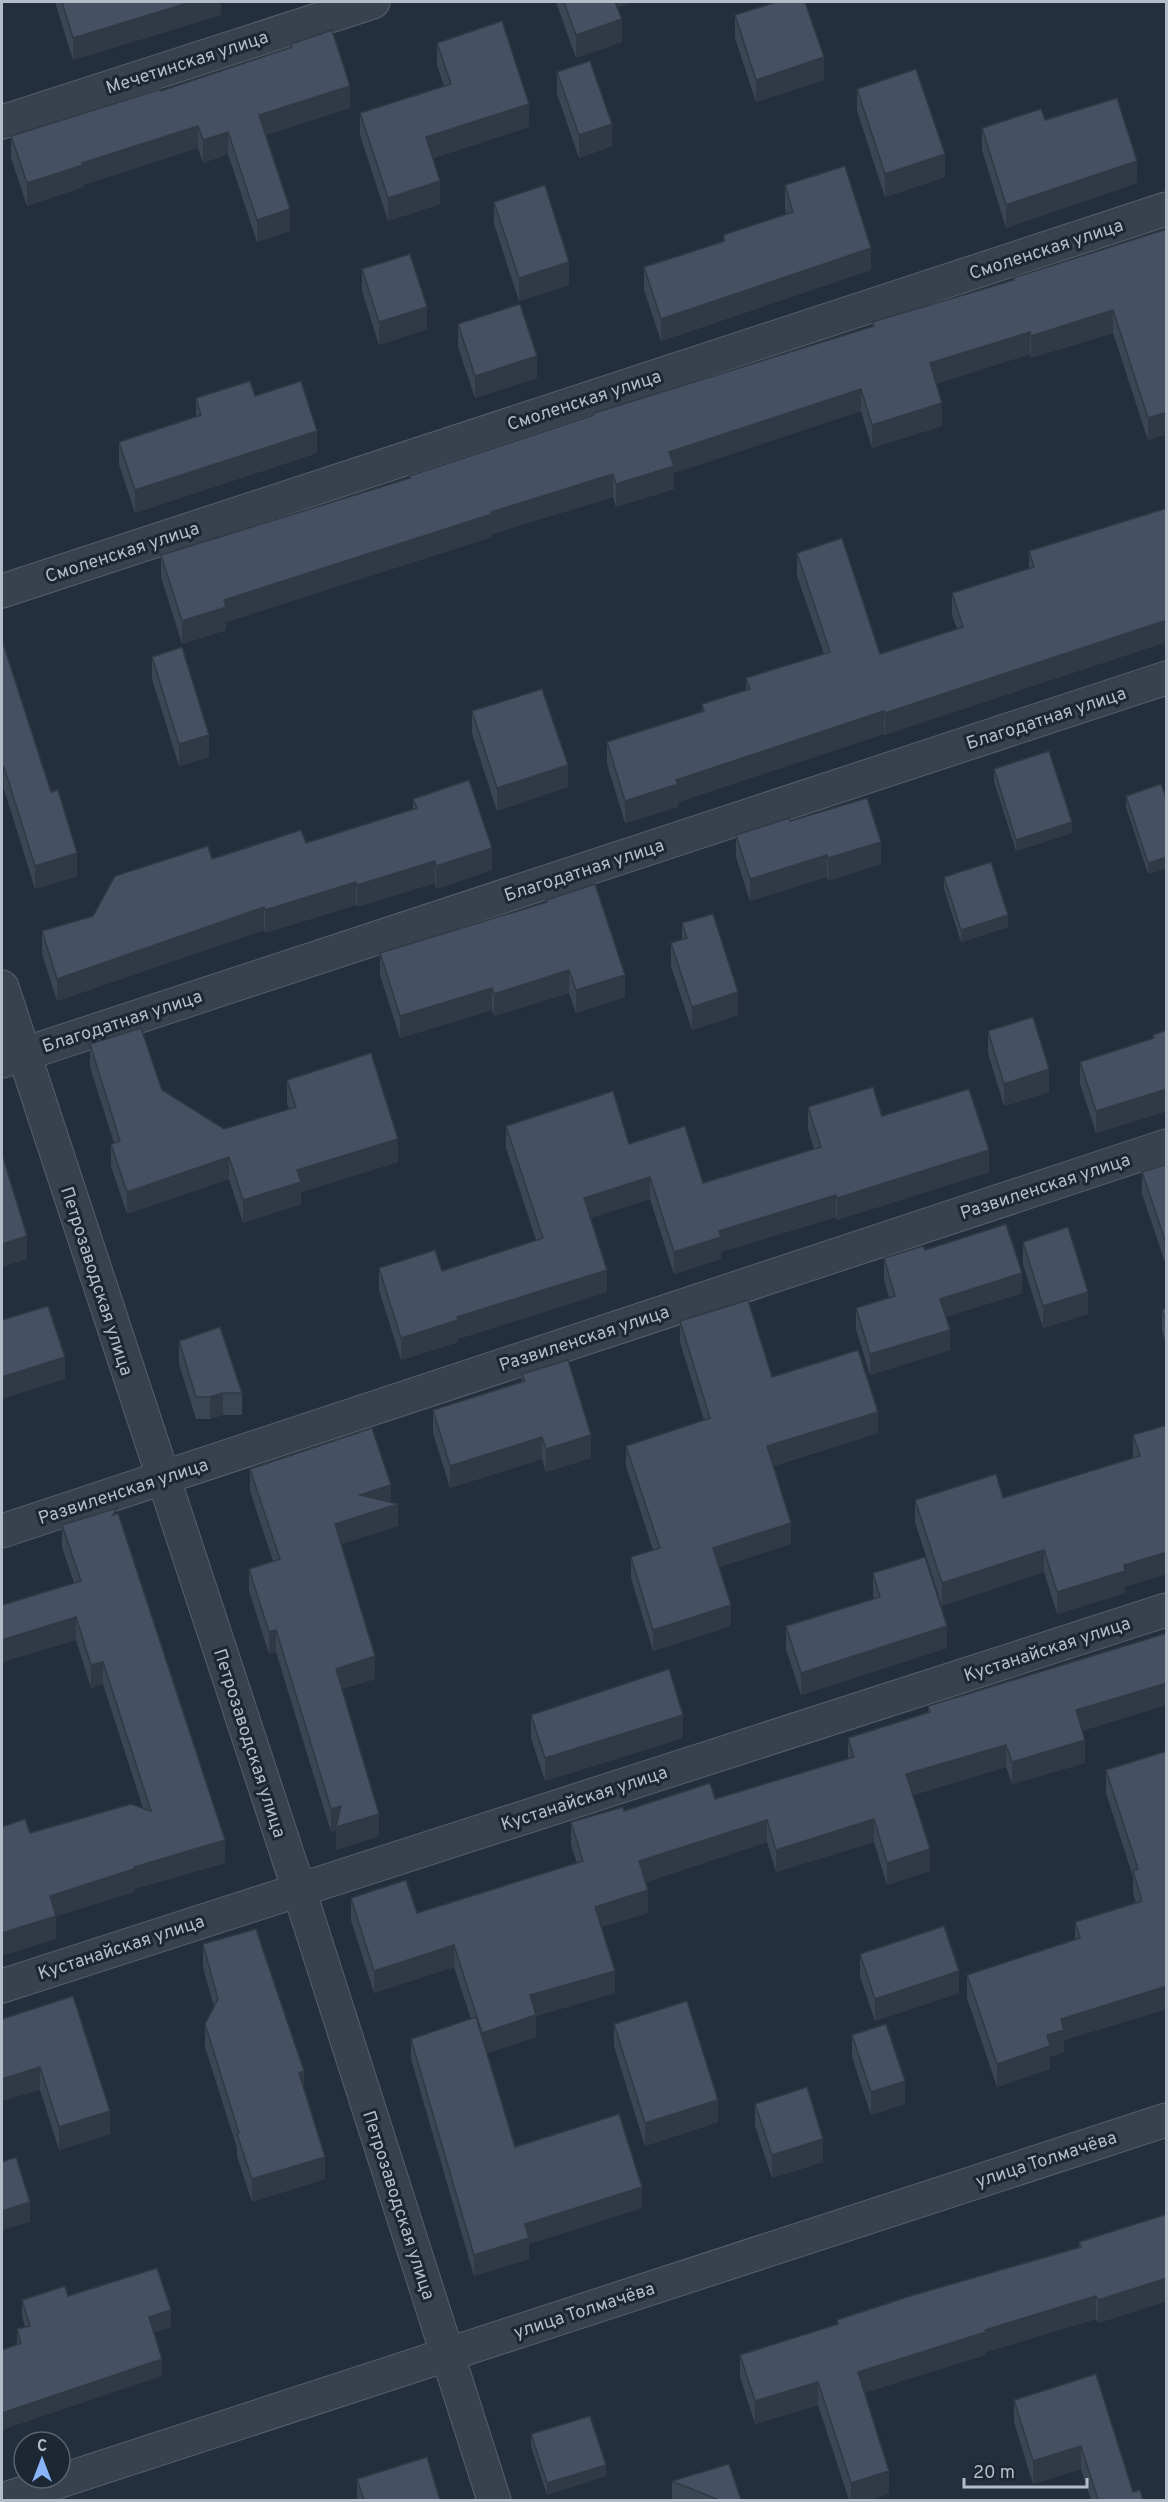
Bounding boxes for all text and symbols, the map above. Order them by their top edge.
street label: Мечетинская улица [103,26,272,101]
street label: Смоленская улица [967,215,1126,286]
street label: Смоленская улица [505,366,664,437]
street label: Смоленская улица [43,518,202,589]
street label: Благодатная улица [964,683,1129,756]
street label: Благодатная улица [502,835,667,908]
street label: Благодатная улица [40,986,205,1059]
street label: Развиленская улица [957,1149,1133,1226]
street label: Петрозаводская улица [54,1184,137,1379]
street label: Развиленская улица [496,1301,672,1378]
street label: Развиленская улица [35,1454,211,1531]
street label: Кустанайская улица [961,1613,1134,1688]
street label: Петрозаводская улица [207,1646,290,1841]
street label: Кустанайская улица [498,1762,671,1837]
street label: Кустанайская улица [35,1911,208,1986]
street label: Петрозаводская улица [356,2108,439,2303]
street label: улица Толмачёва [973,2127,1120,2194]
street label: улица Толмачёва [511,2278,658,2345]
north arrow [12,2430,72,2490]
text: С [37,2437,47,2457]
scale bar [964,2451,1087,2489]
text: 20 m [973,2462,1015,2485]

